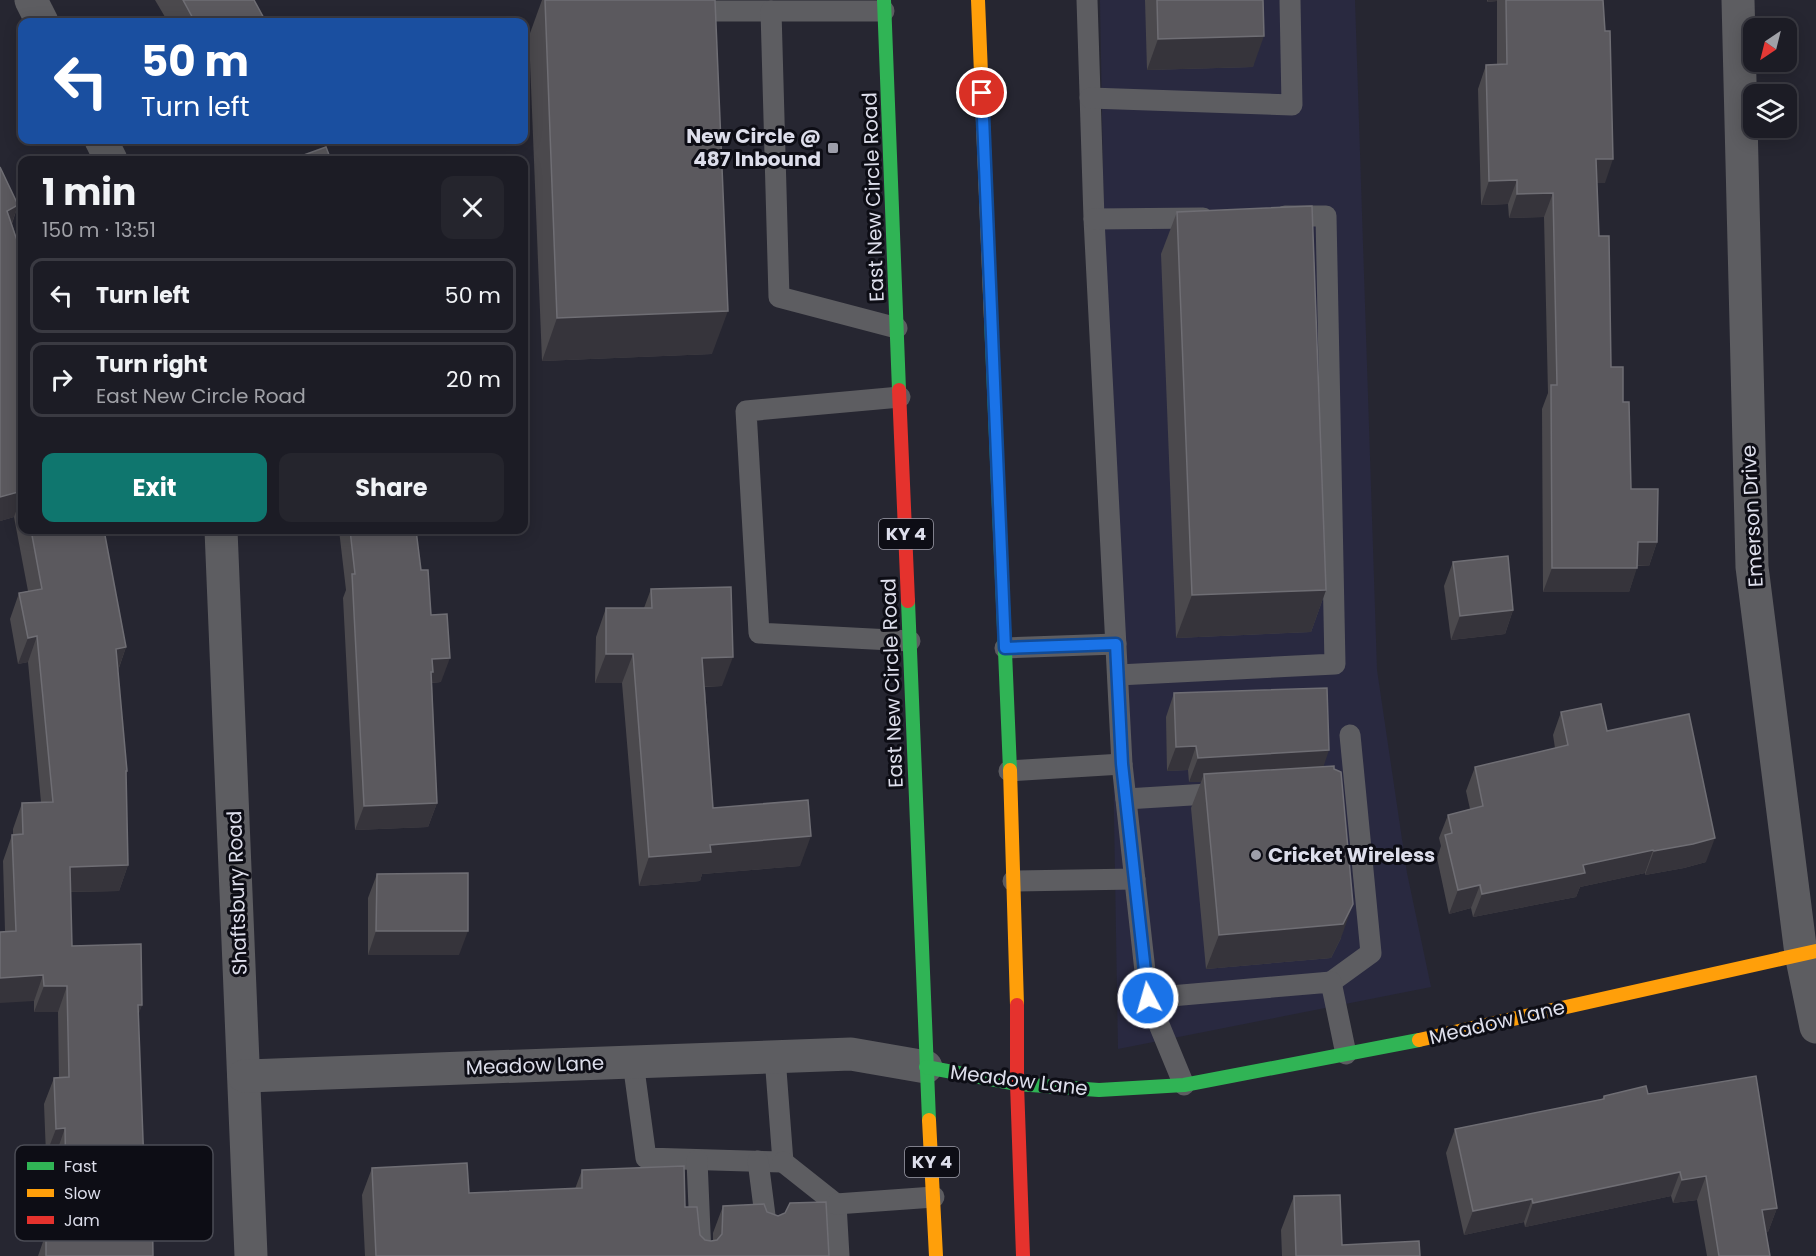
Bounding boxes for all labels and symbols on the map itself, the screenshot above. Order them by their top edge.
north arrow [1743,18,1797,72]
pin [956,67,1007,118]
street label: East New Circle Road [855,92,891,302]
place label: New Circle @ 487 Inbound [686,122,821,173]
marker: New Circle @ 487 Inbound [826,141,840,155]
street label: Emerson Drive [1734,444,1770,588]
road number: KY 4 [879,519,933,549]
street label: East New Circle Road [874,578,910,788]
street label: Shaftsbury Road [220,810,254,976]
place label: Cricket Wireless [1268,841,1435,869]
marker: Cricket Wireless [1249,848,1263,862]
position arrow [1116,966,1180,1030]
street label: Meadow Lane [1426,993,1568,1051]
street label: Meadow Lane [465,1049,605,1081]
street label: Meadow Lane [949,1058,1089,1102]
legend [15,1145,213,1241]
road number: KY 4 [905,1147,959,1177]
text: Fast [64,1155,97,1178]
text: Slow [64,1182,101,1205]
text: Jam [64,1209,100,1232]

